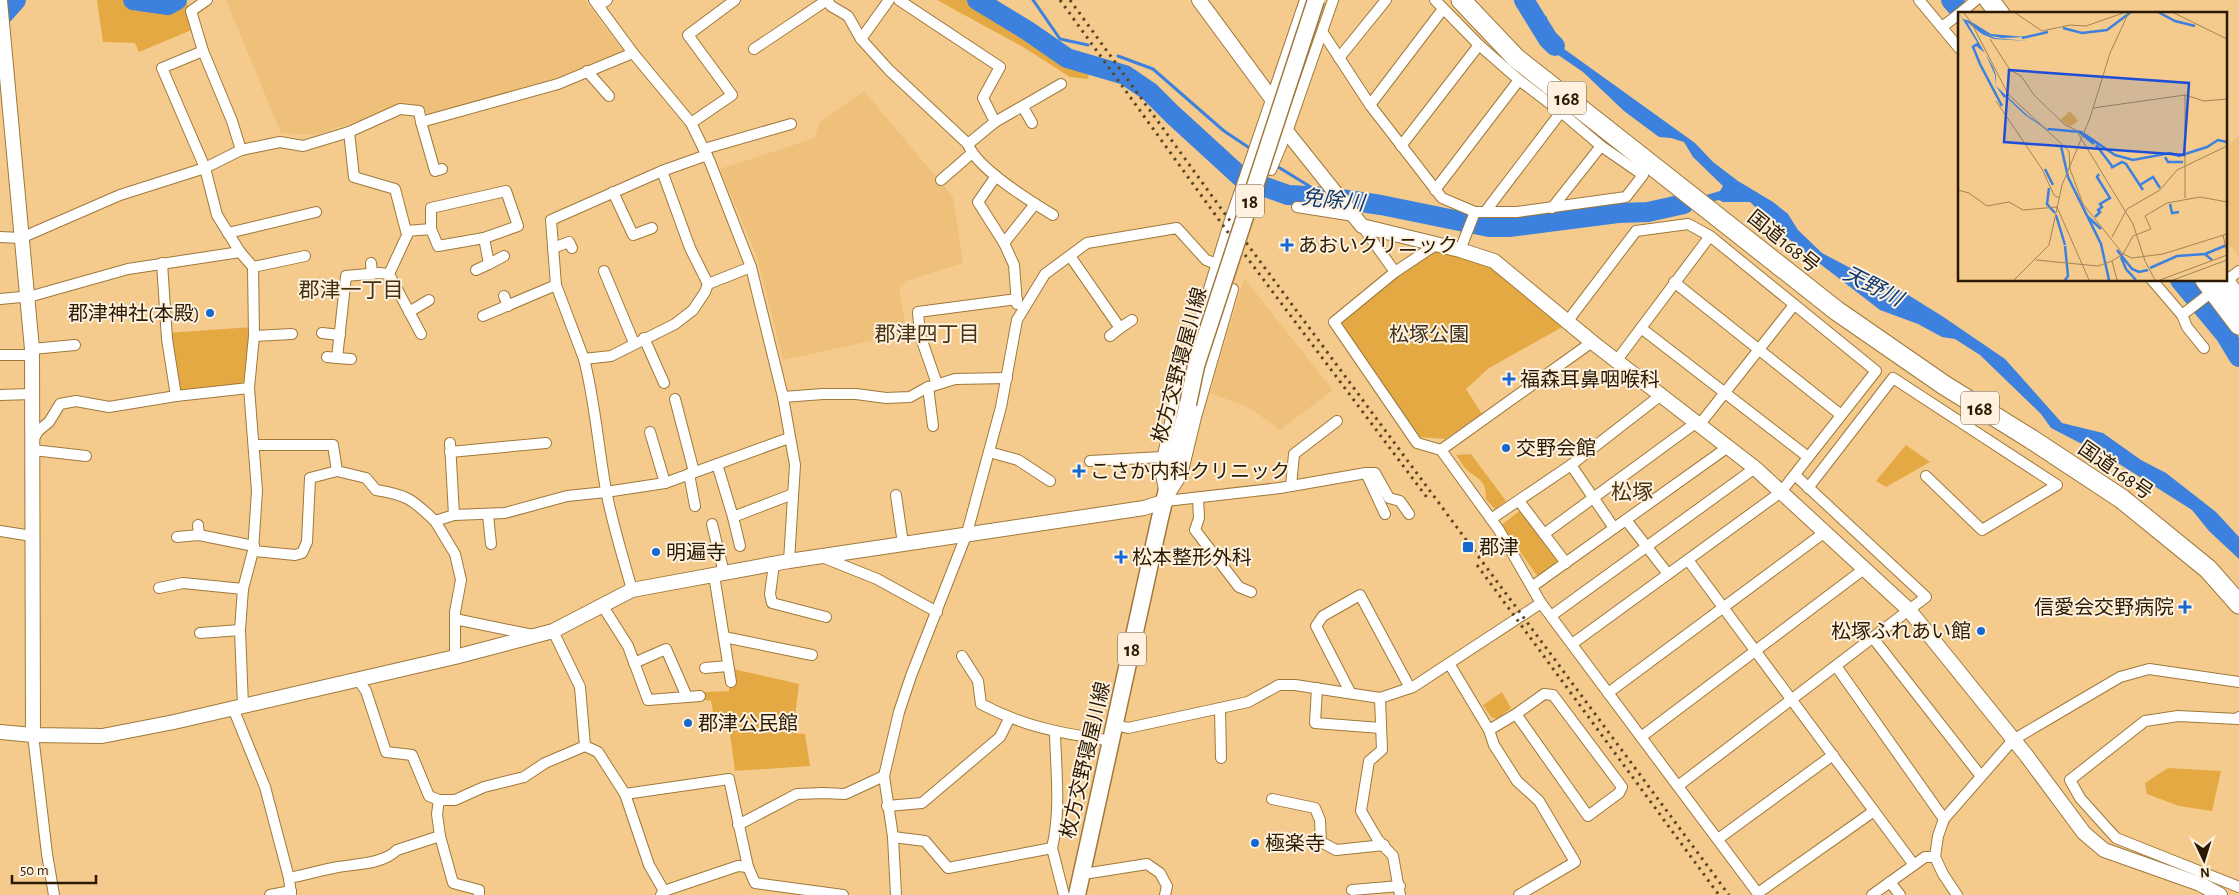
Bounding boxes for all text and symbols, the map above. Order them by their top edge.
inset map [1958,12,2226,281]
road number: 168 [1548,82,1586,115]
road number: 18 [1236,185,1264,218]
water label: 免除川 [1301,186,1367,214]
street label: 国道168号 [1744,206,1824,277]
place label: あおいクリニック [1298,235,1458,256]
marker: あおいクリニック [1280,238,1294,252]
water label: 天野川 [1840,263,1907,311]
district label: 郡津一丁目 [299,279,404,301]
street label: 枚方交野寝屋川線 [1148,285,1210,445]
place label: 郡津神社(本殿) [68,302,200,324]
marker: 郡津神社(本殿) [204,307,216,319]
district label: 郡津四丁目 [875,323,980,345]
park label: 松塚公園 [1389,324,1469,345]
place label: 福森耳鼻咽喉科 [1520,369,1660,390]
marker: 福森耳鼻咽喉科 [1502,372,1516,386]
road number: 168 [1961,392,1999,424]
street label: 国道168号 [2075,437,2157,504]
place label: 交野会館 [1516,438,1596,459]
marker: 交野会館 [1500,442,1512,454]
place label: こさか内科クリニック [1090,461,1290,482]
marker: こさか内科クリニック [1072,464,1086,478]
district label: 松塚 [1611,481,1653,503]
place label: 郡津 [1479,536,1519,558]
marker: 郡津 [1461,540,1475,554]
place label: 明遍寺 [666,542,726,563]
marker: 明遍寺 [650,546,662,558]
place label: 松本整形外科 [1132,547,1252,568]
marker: 松本整形外科 [1114,550,1128,564]
place label: 信愛会交野病院 [2034,596,2174,618]
marker: 信愛会交野病院 [2178,600,2192,614]
place label: 松塚ふれあい館 [1831,621,1971,642]
marker: 松塚ふれあい館 [1975,625,1987,637]
road number: 18 [1118,633,1146,666]
street label: 枚方交野寝屋川線 [1056,680,1114,840]
place label: 郡津公民館 [698,712,798,734]
marker: 郡津公民館 [682,717,694,729]
place label: 極楽寺 [1265,833,1325,854]
north arrow [2179,835,2229,885]
marker: 極楽寺 [1249,837,1261,849]
scale bar [12,852,96,884]
text: 50 m [20,863,49,878]
text: N [2199,865,2210,879]

